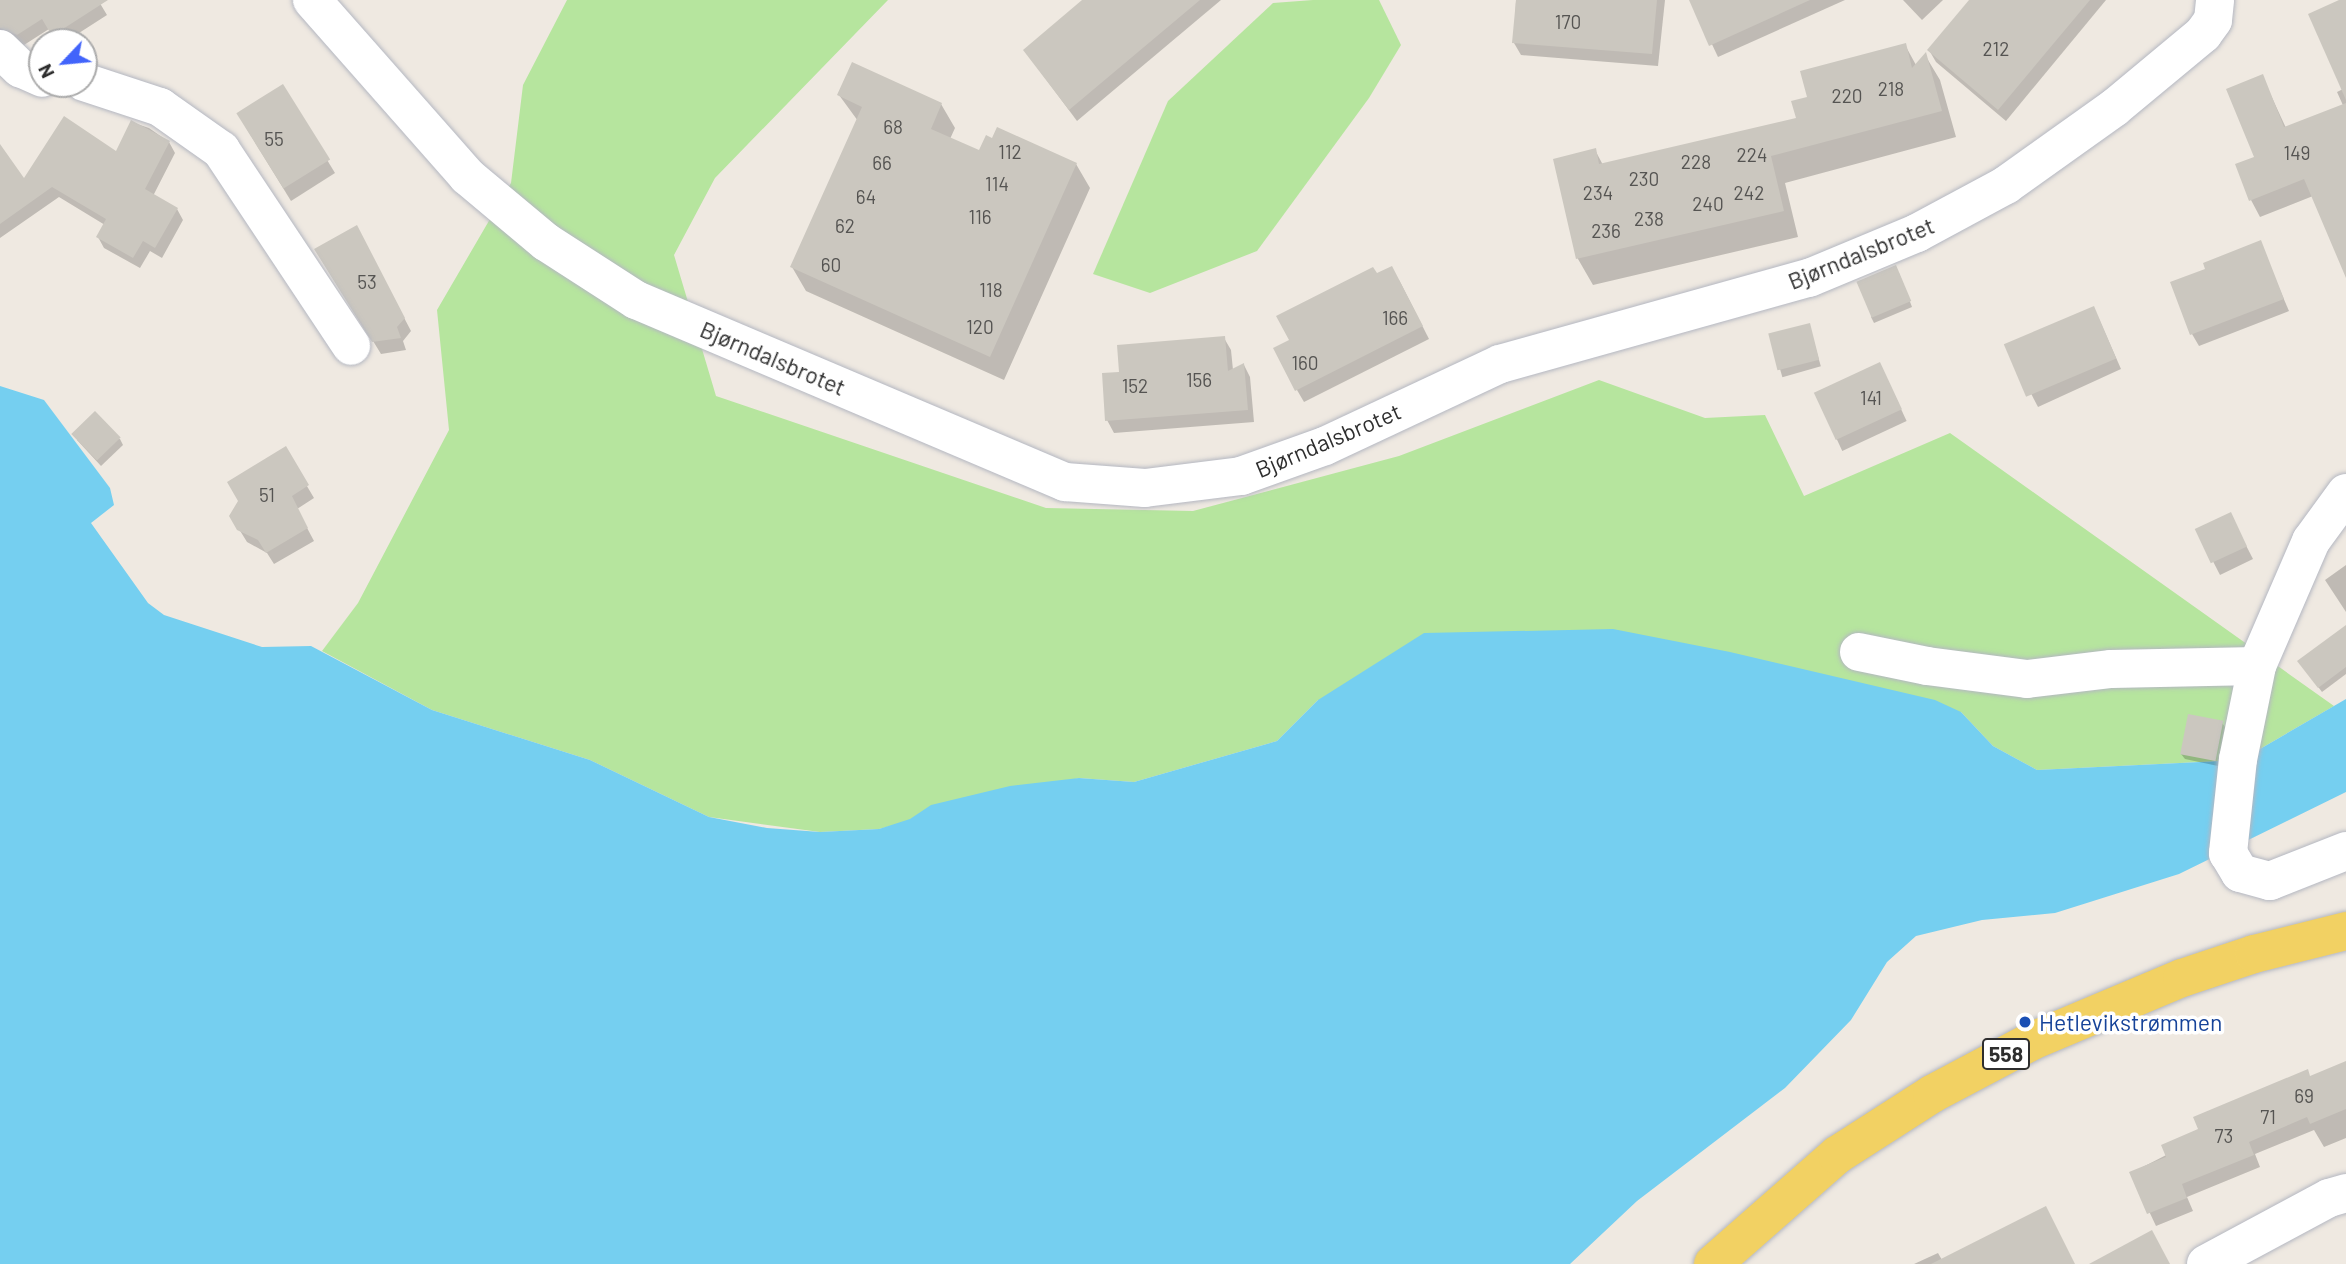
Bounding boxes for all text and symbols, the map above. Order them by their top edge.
house number: 170 [1555,11,1581,33]
north arrow [28,28,98,98]
house number: 212 [1983,38,2009,60]
text: N [32,61,59,82]
house number: 218 [1878,78,1904,100]
house number: 220 [1831,85,1863,107]
house number: 68 [883,116,903,138]
house number: 55 [264,128,284,150]
house number: 112 [998,141,1022,163]
house number: 149 [2283,142,2311,164]
house number: 224 [1737,144,1767,166]
house number: 228 [1681,151,1711,173]
house number: 66 [872,152,892,174]
house number: 230 [1629,168,1659,190]
house number: 114 [985,173,1009,195]
house number: 234 [1583,182,1613,204]
house number: 242 [1734,182,1764,204]
house number: 64 [856,186,876,208]
house number: 240 [1692,193,1724,215]
house number: 116 [968,206,992,228]
house number: 238 [1634,208,1664,230]
street label: Bjørndalsbrotet [1784,211,1938,295]
house number: 62 [835,215,855,237]
house number: 236 [1591,220,1621,242]
house number: 60 [821,254,841,276]
house number: 53 [357,271,377,293]
house number: 118 [979,279,1003,301]
house number: 166 [1382,307,1408,329]
street label: Bjørndalsbrotet [696,315,850,401]
house number: 120 [966,316,994,338]
house number: 160 [1291,352,1319,374]
house number: 156 [1186,369,1212,391]
house number: 152 [1122,375,1148,397]
house number: 141 [1860,387,1882,409]
street label: Bjørndalsbrotet [1251,397,1405,483]
house number: 51 [259,484,275,506]
place label: Hetlevikstrømmen [2039,1008,2222,1036]
marker: Hetlevikstrømmen [2017,1014,2033,1030]
road number: 558 [1982,1036,2030,1072]
house number: 69 [2294,1085,2314,1107]
house number: 71 [2260,1106,2276,1128]
house number: 73 [2215,1125,2233,1147]

